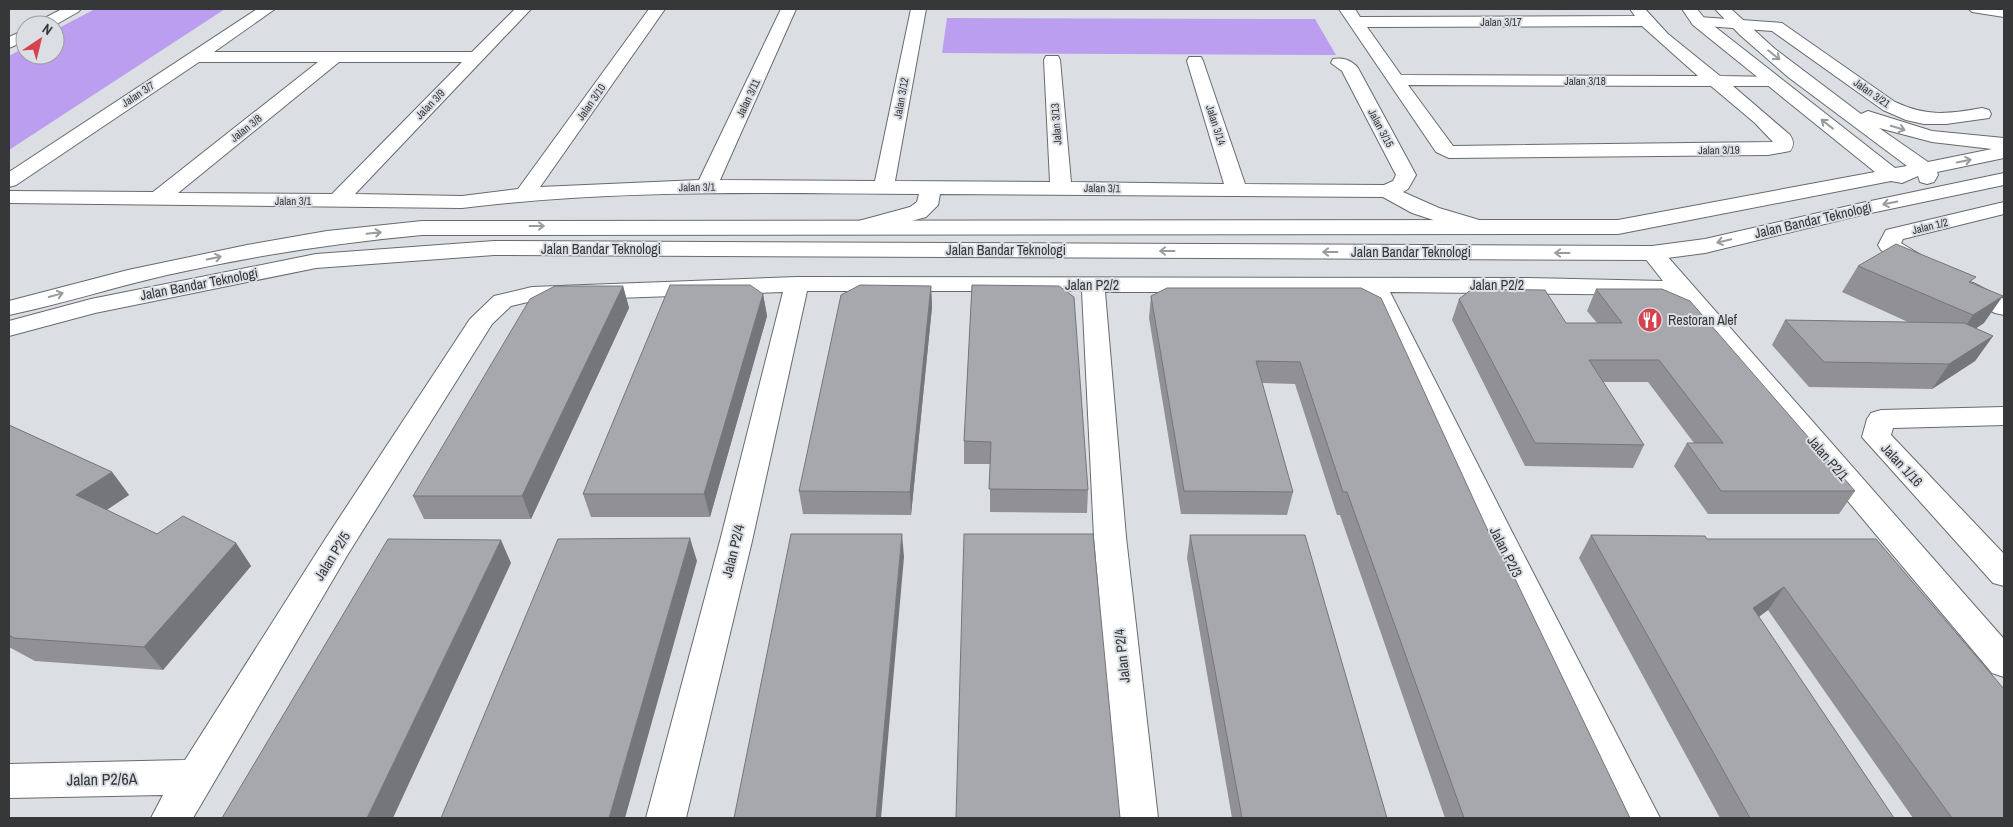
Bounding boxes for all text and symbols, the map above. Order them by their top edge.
north arrow [15,15,65,65]
street label: Jalan 3/17 [1480,15,1522,29]
text: N [39,20,56,39]
one-way arrow [1767,50,1780,61]
street label: Jalan 3/18 [1564,74,1606,88]
street label: Jalan 3/21 [1851,75,1893,111]
street label: Jalan 3/11 [733,76,763,120]
street label: Jalan 3/12 [890,76,912,120]
street label: Jalan 3/7 [119,78,157,110]
street label: Jalan 3/10 [573,81,609,123]
street label: Jalan 3/9 [412,86,448,122]
street label: Jalan 3/13 [1048,103,1064,145]
street label: Jalan 3/14 [1203,103,1229,147]
street label: Jalan 3/15 [1365,106,1397,150]
street label: Jalan 3/8 [227,111,265,145]
one-way arrow [1821,119,1834,130]
one-way arrow [1890,124,1906,134]
street label: Jalan 3/19 [1698,143,1740,157]
one-way arrow [1956,155,1972,165]
street label: Jalan 3/1 [679,180,715,194]
street label: Jalan 3/1 [1084,181,1120,195]
street label: Jalan 3/1 [275,194,311,208]
street label: Jalan Bandar Teknologi [1753,198,1873,242]
one-way arrow [1882,198,1898,208]
street label: Jalan 1/2 [1911,215,1949,237]
one-way arrow [528,221,544,231]
one-way arrow [366,228,382,238]
one-way arrow [1716,237,1732,246]
street label: Jalan Bandar Teknologi [541,240,661,258]
street label: Jalan Bandar Teknologi [946,241,1066,259]
street label: Jalan Bandar Teknologi [1351,243,1471,261]
one-way arrow [1159,246,1176,256]
one-way arrow [1322,247,1338,257]
one-way arrow [1554,248,1570,258]
one-way arrow [205,253,221,262]
street label: Jalan Bandar Teknologi [138,264,260,304]
street label: Jalan P2/2 [1065,276,1119,294]
street label: Jalan P2/2 [1470,276,1524,294]
one-way arrow [47,290,63,300]
restaurant icon: Restoran Alef [1637,307,1663,333]
place label: Restoran Alef [1668,311,1738,329]
street label: Jalan P2/1 [1803,432,1853,485]
street label: Jalan 1/16 [1877,439,1927,491]
street label: Jalan P2/4 [718,522,748,579]
street label: Jalan P2/3 [1486,524,1526,580]
street label: Jalan P2/5 [310,528,354,584]
street label: Jalan P2/4 [1110,627,1134,684]
street label: Jalan P2/6A [66,767,138,791]

